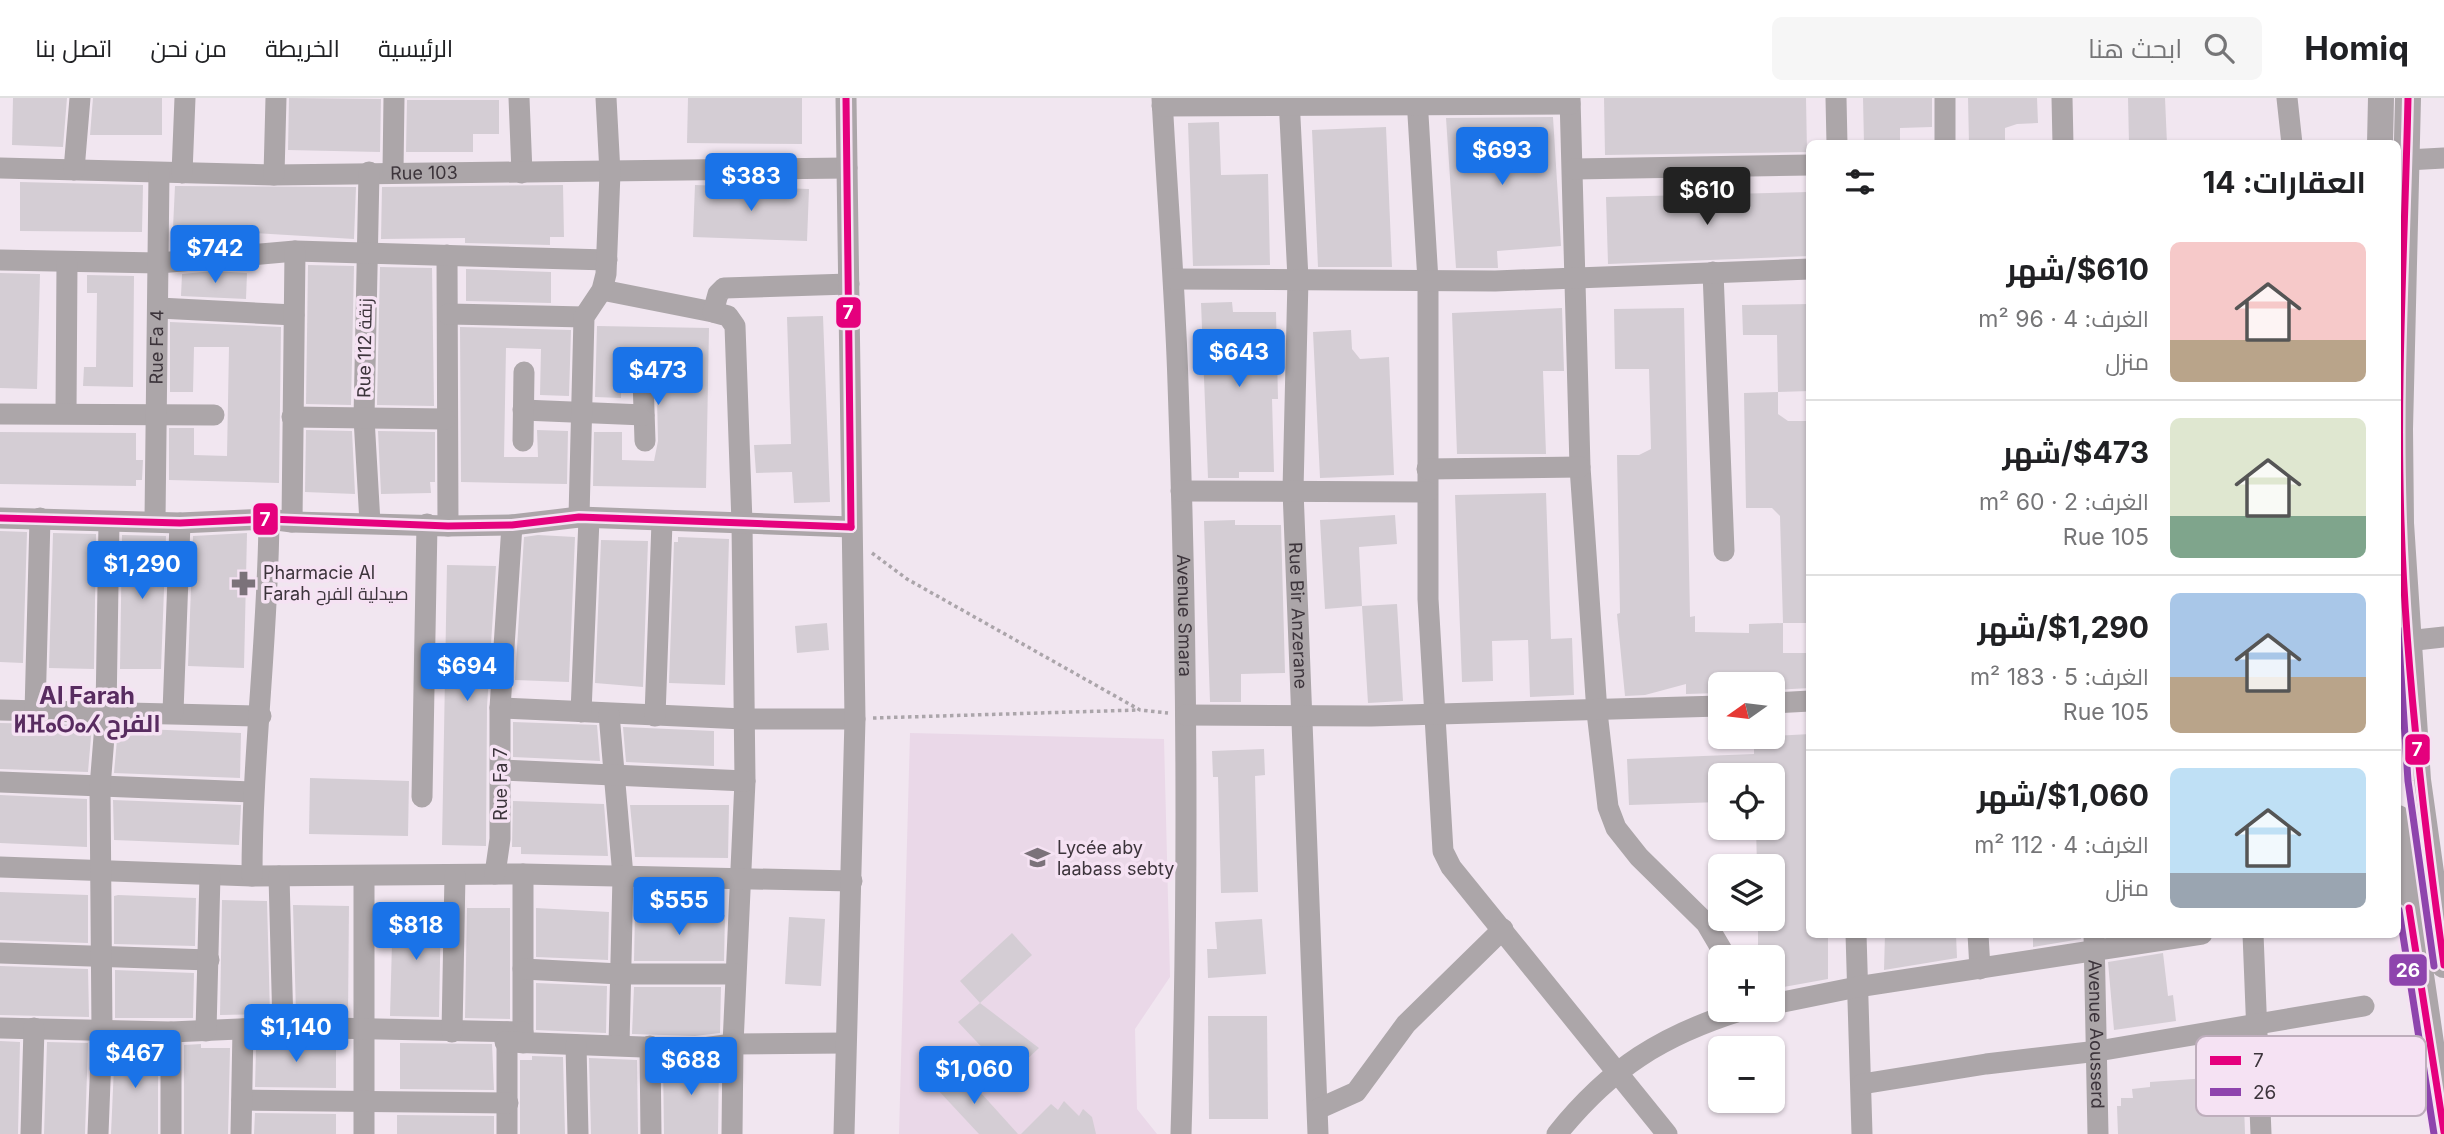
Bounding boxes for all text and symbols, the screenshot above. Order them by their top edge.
search box [1772,17,2262,80]
text: Homiq [2304,28,2409,68]
icon: search [2200,29,2238,67]
text: ابحث هنا [2088,33,2182,64]
text: اتصل بنا [35,34,112,63]
text: من نحن [150,34,227,63]
text: الخريطة [265,34,340,63]
text: الرئيسية [378,34,453,63]
pin: $693 [1461,127,1543,187]
text: $693 [1472,136,1532,164]
pin: $383 [710,153,792,213]
street label: Rue 103 [390,162,458,184]
text: $383 [721,162,781,190]
icon: filters [1841,163,1879,201]
text: العقارات: 14 [2202,164,2366,200]
pin: $610 [1666,167,1748,227]
text: $610 [1679,176,1735,204]
pin: $742 [174,226,256,285]
text: $742 [186,234,244,262]
text: $610/شهر [2006,251,2149,287]
icon: home [2226,270,2310,354]
line badge: 7 [835,296,862,329]
street label: Rue 112 زنقة [353,298,377,398]
text: 7 [842,301,854,324]
text: الغرف: 4 · 96 m² [1978,305,2149,333]
street label: Rue Fa 4 [146,309,167,385]
pin: $643 [1198,330,1280,389]
text: $643 [1209,338,1269,366]
pin: $473 [617,348,699,407]
text: منزل [2105,348,2149,376]
text: $473 [629,356,687,384]
text: $473/شهر [2002,434,2149,470]
icon: home [2226,446,2310,530]
text: الغرف: 2 · 60 m² [1979,488,2149,516]
line badge: 7 [252,502,279,536]
text: 7 [259,508,271,531]
text: Rue 105 [2063,523,2149,551]
pin: $1,290 [85,542,199,601]
street label: Rue Bir Anzerane [1285,542,1312,689]
text: $1,290 [103,550,181,578]
street label: Avenue Smara [1173,554,1196,677]
place label: Pharmacie Al Farah صيدلية الفرح [263,562,408,606]
pharmacy icon: Pharmacie Al Farah صيدلية الفرح [229,569,257,597]
text: $1,290/شهر [1977,609,2149,645]
icon: home [2226,621,2310,705]
pin: $694 [426,644,508,703]
text: $694 [437,652,497,680]
text: الغرف: 5 · 183 m² [1970,663,2149,691]
north arrow [1708,672,1785,749]
map controls [1708,672,1785,1113]
district label: Al Farah ⵍⴼⴰⵔⴰⵃ الفرح [13,681,161,740]
text: Rue 105 [2063,698,2149,726]
line badge: 7 [2404,733,2431,766]
text: 7 [2411,738,2423,761]
street label: Rue Fa 7 [490,747,511,821]
button: locate [1708,763,1785,840]
text: $1,060/شهر [1977,777,2149,813]
icon: home [2226,796,2310,880]
text: الغرف: 4 · 112 m² [1974,831,2149,859]
place label: Lycée aby laabass sebty [1057,837,1174,879]
school or university icon: Lycée aby laabass sebty [1023,844,1051,872]
button: layers [1708,854,1785,931]
text: منزل [2105,874,2149,902]
pin: $555 [638,878,720,937]
text: $555 [649,886,709,914]
pin: $818 [375,902,457,962]
text: $818 [389,911,443,939]
button: + [1708,945,1785,1022]
line badge: 26 [2388,953,2428,987]
street label: Avenue Aousserd [2085,959,2108,1109]
text: 26 [2396,959,2420,982]
pin: $1,140 [239,1004,353,1064]
text: $1,140 [260,1013,332,1041]
pin: $467 [94,1030,176,1090]
button: − [1708,1036,1785,1113]
legend [2196,1036,2426,1116]
pin: $688 [650,1038,732,1097]
text: $467 [106,1039,164,1067]
text: $688 [661,1046,721,1074]
pin: $1,060 [917,1046,1031,1106]
text: 7 [2253,1049,2264,1072]
text: $1,060 [935,1055,1013,1083]
text: 26 [2253,1081,2276,1104]

